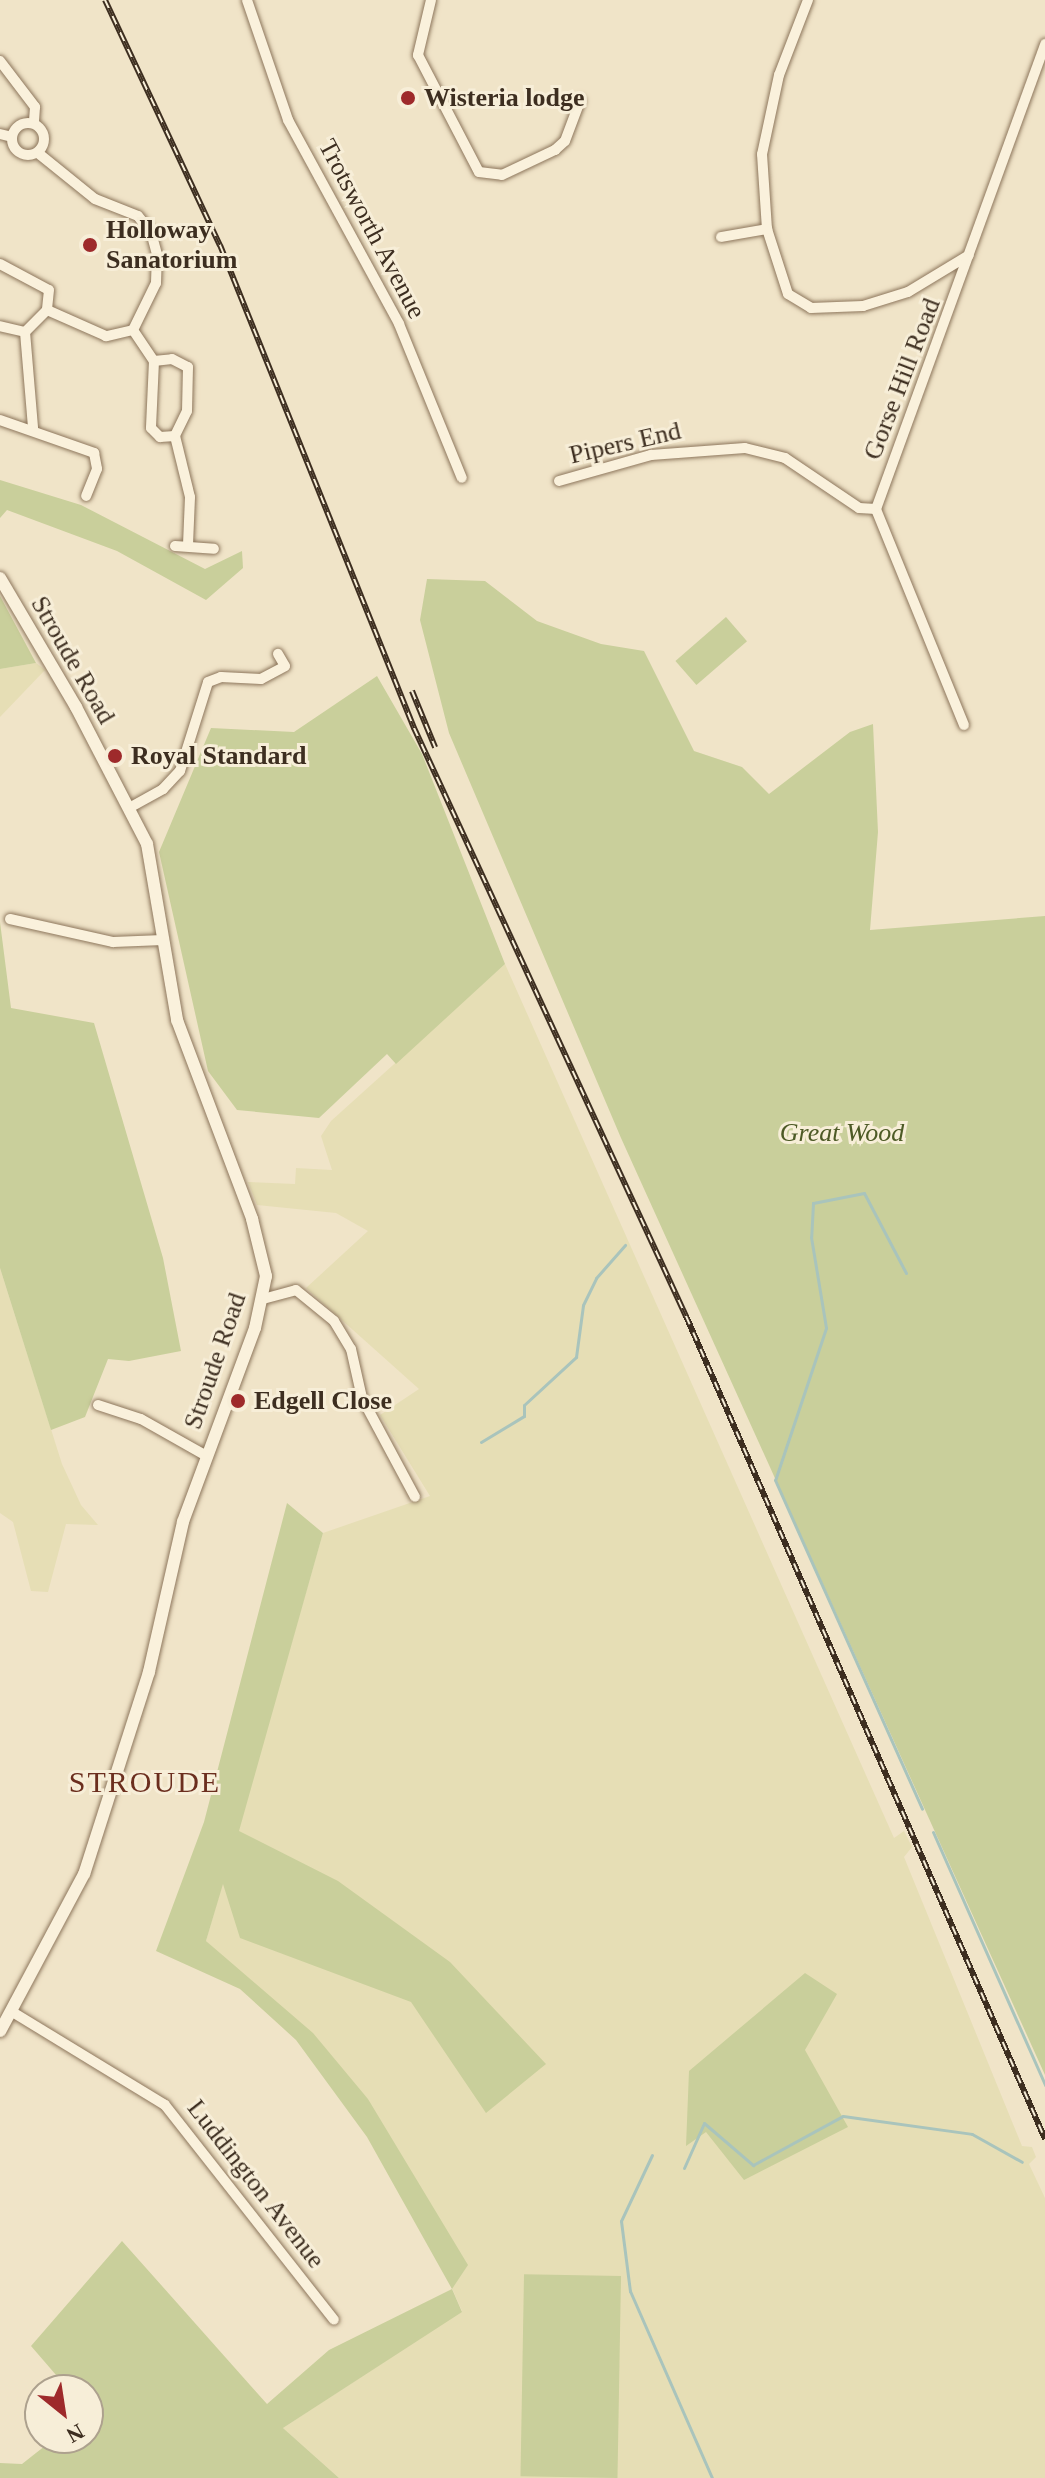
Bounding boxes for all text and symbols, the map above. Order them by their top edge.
place label: Wisteria lodge [424,82,585,114]
marker: Wisteria lodge [399,89,417,107]
street label: Trotsworth Avenue [311,133,433,325]
place label: Holloway Sanatorium [106,214,237,276]
marker: Holloway Sanatorium [81,236,99,254]
street label: Gorse Hill Road [857,294,947,464]
street label: Pipers End [566,415,684,471]
street label: Stroude Road [24,591,122,729]
place label: Royal Standard [131,740,307,772]
marker: Royal Standard [106,747,124,765]
park label: Great Wood [780,1117,904,1149]
street label: Stroude Road [177,1289,253,1433]
place label: Edgell Close [254,1385,392,1417]
marker: Edgell Close [229,1392,247,1410]
district label: STROUDE [69,1764,221,1800]
street label: Luddington Avenue [180,2093,332,2275]
north arrow [24,2374,104,2454]
text: N [62,2419,88,2448]

